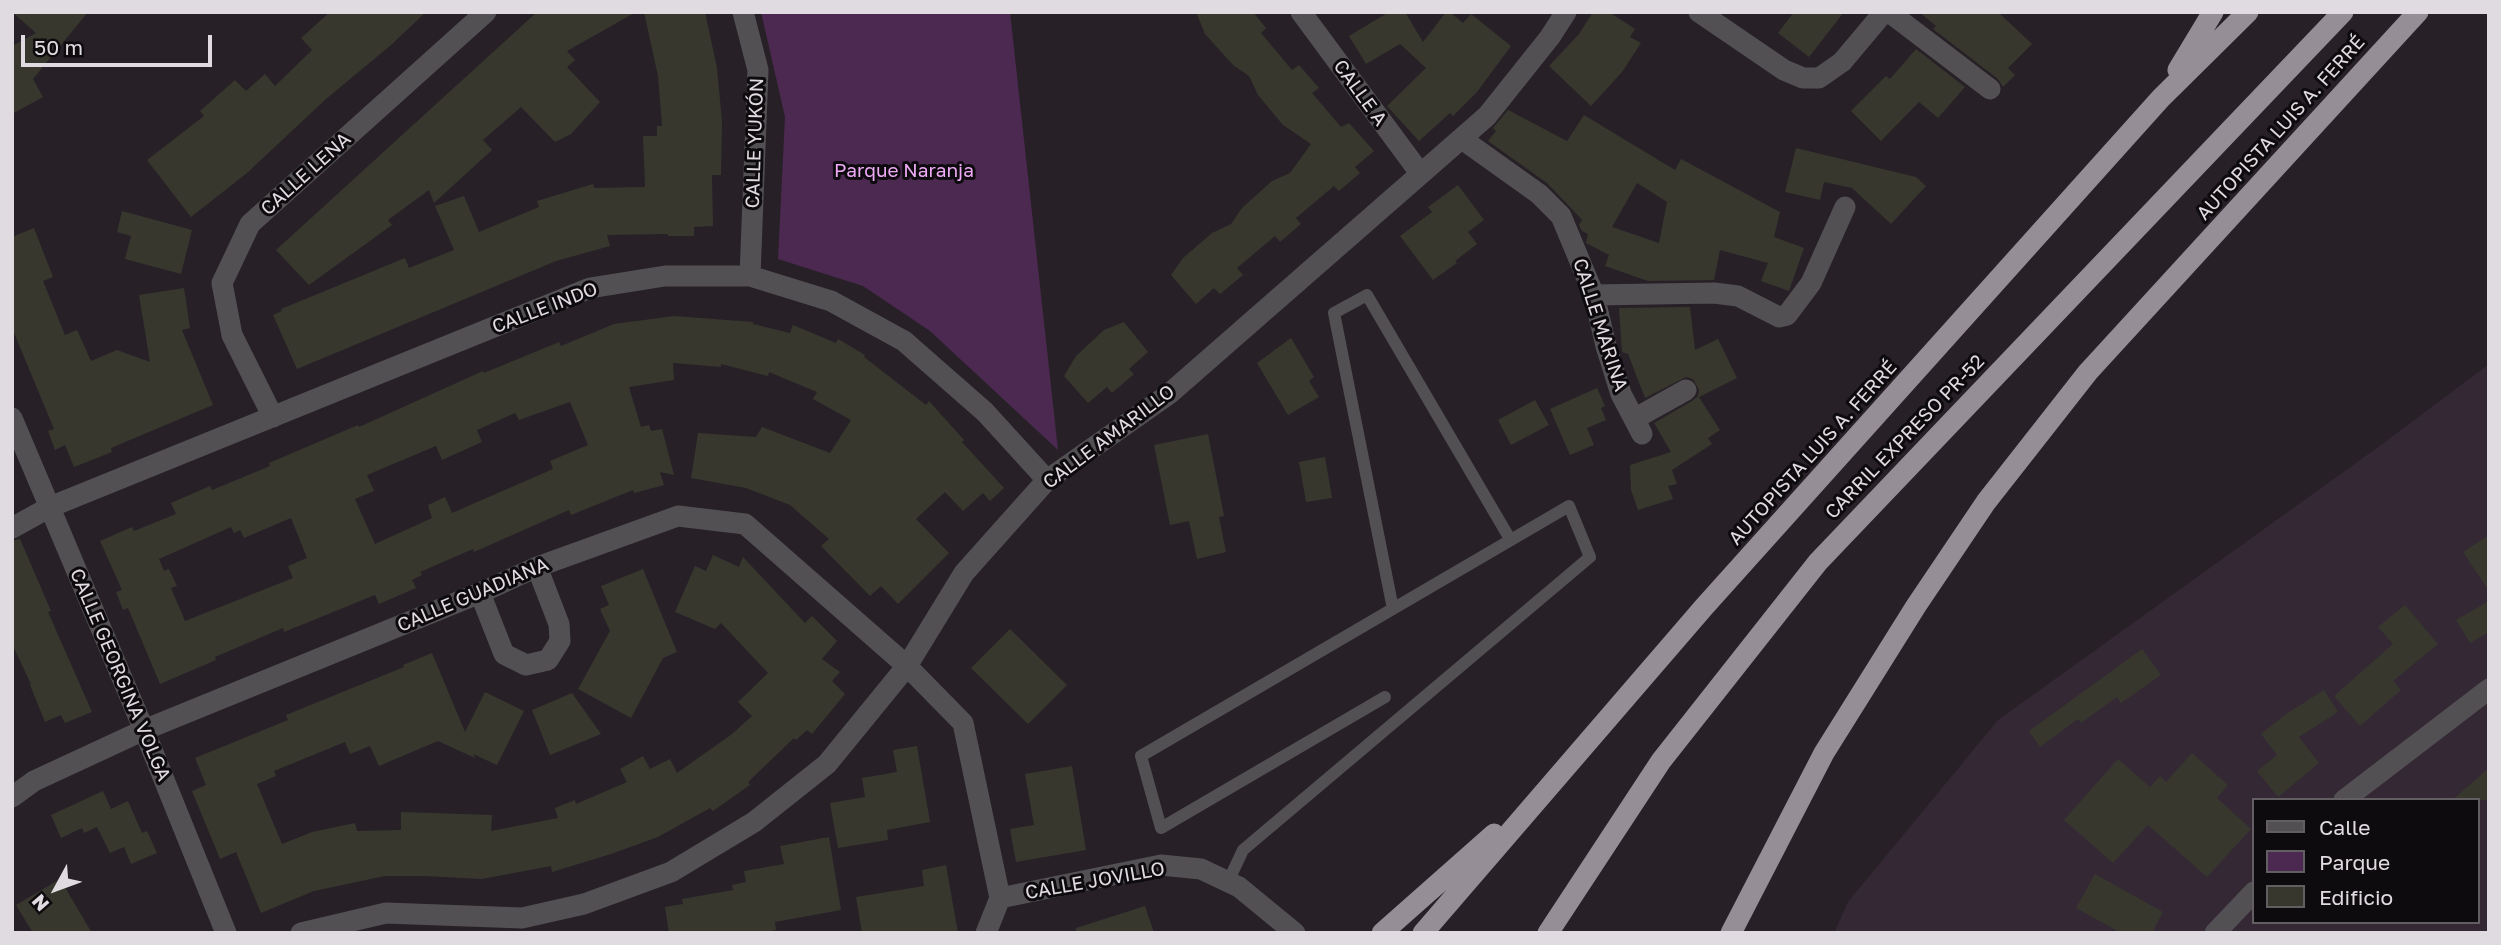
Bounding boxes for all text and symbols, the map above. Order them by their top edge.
scale bar [24,21,215,65]
street label: AUTOPISTA LUIS A. FERRÉ [2192,31,2370,225]
text: 50 m [34,34,83,60]
street label: CALLE A [1328,56,1392,130]
street label: CALLE YUKÓN [741,77,769,209]
street label: CALLE LENA [256,128,356,220]
park label: Parque Naranja [834,160,974,182]
street label: CALLE MARINA [1568,256,1632,394]
street label: CALLE INDO [489,277,601,339]
street label: CARRIL EXPRESO PR-52 [1821,350,1989,524]
street label: AUTOPISTA LUIS A. FERRÉ [1724,356,1902,550]
street label: CALLE AMARILLO [1039,380,1179,494]
street label: CALLE GUADIANA [394,553,552,637]
street label: CALLE GEORGINA VOLGA [65,565,175,785]
legend [2252,798,2480,924]
text: Calle [2319,814,2371,840]
text: Parque [2319,849,2390,875]
north arrow [21,854,91,924]
street label: CALLE JOVILLO [1024,858,1166,904]
text: Edificio [2319,884,2393,910]
text: N [26,890,53,916]

